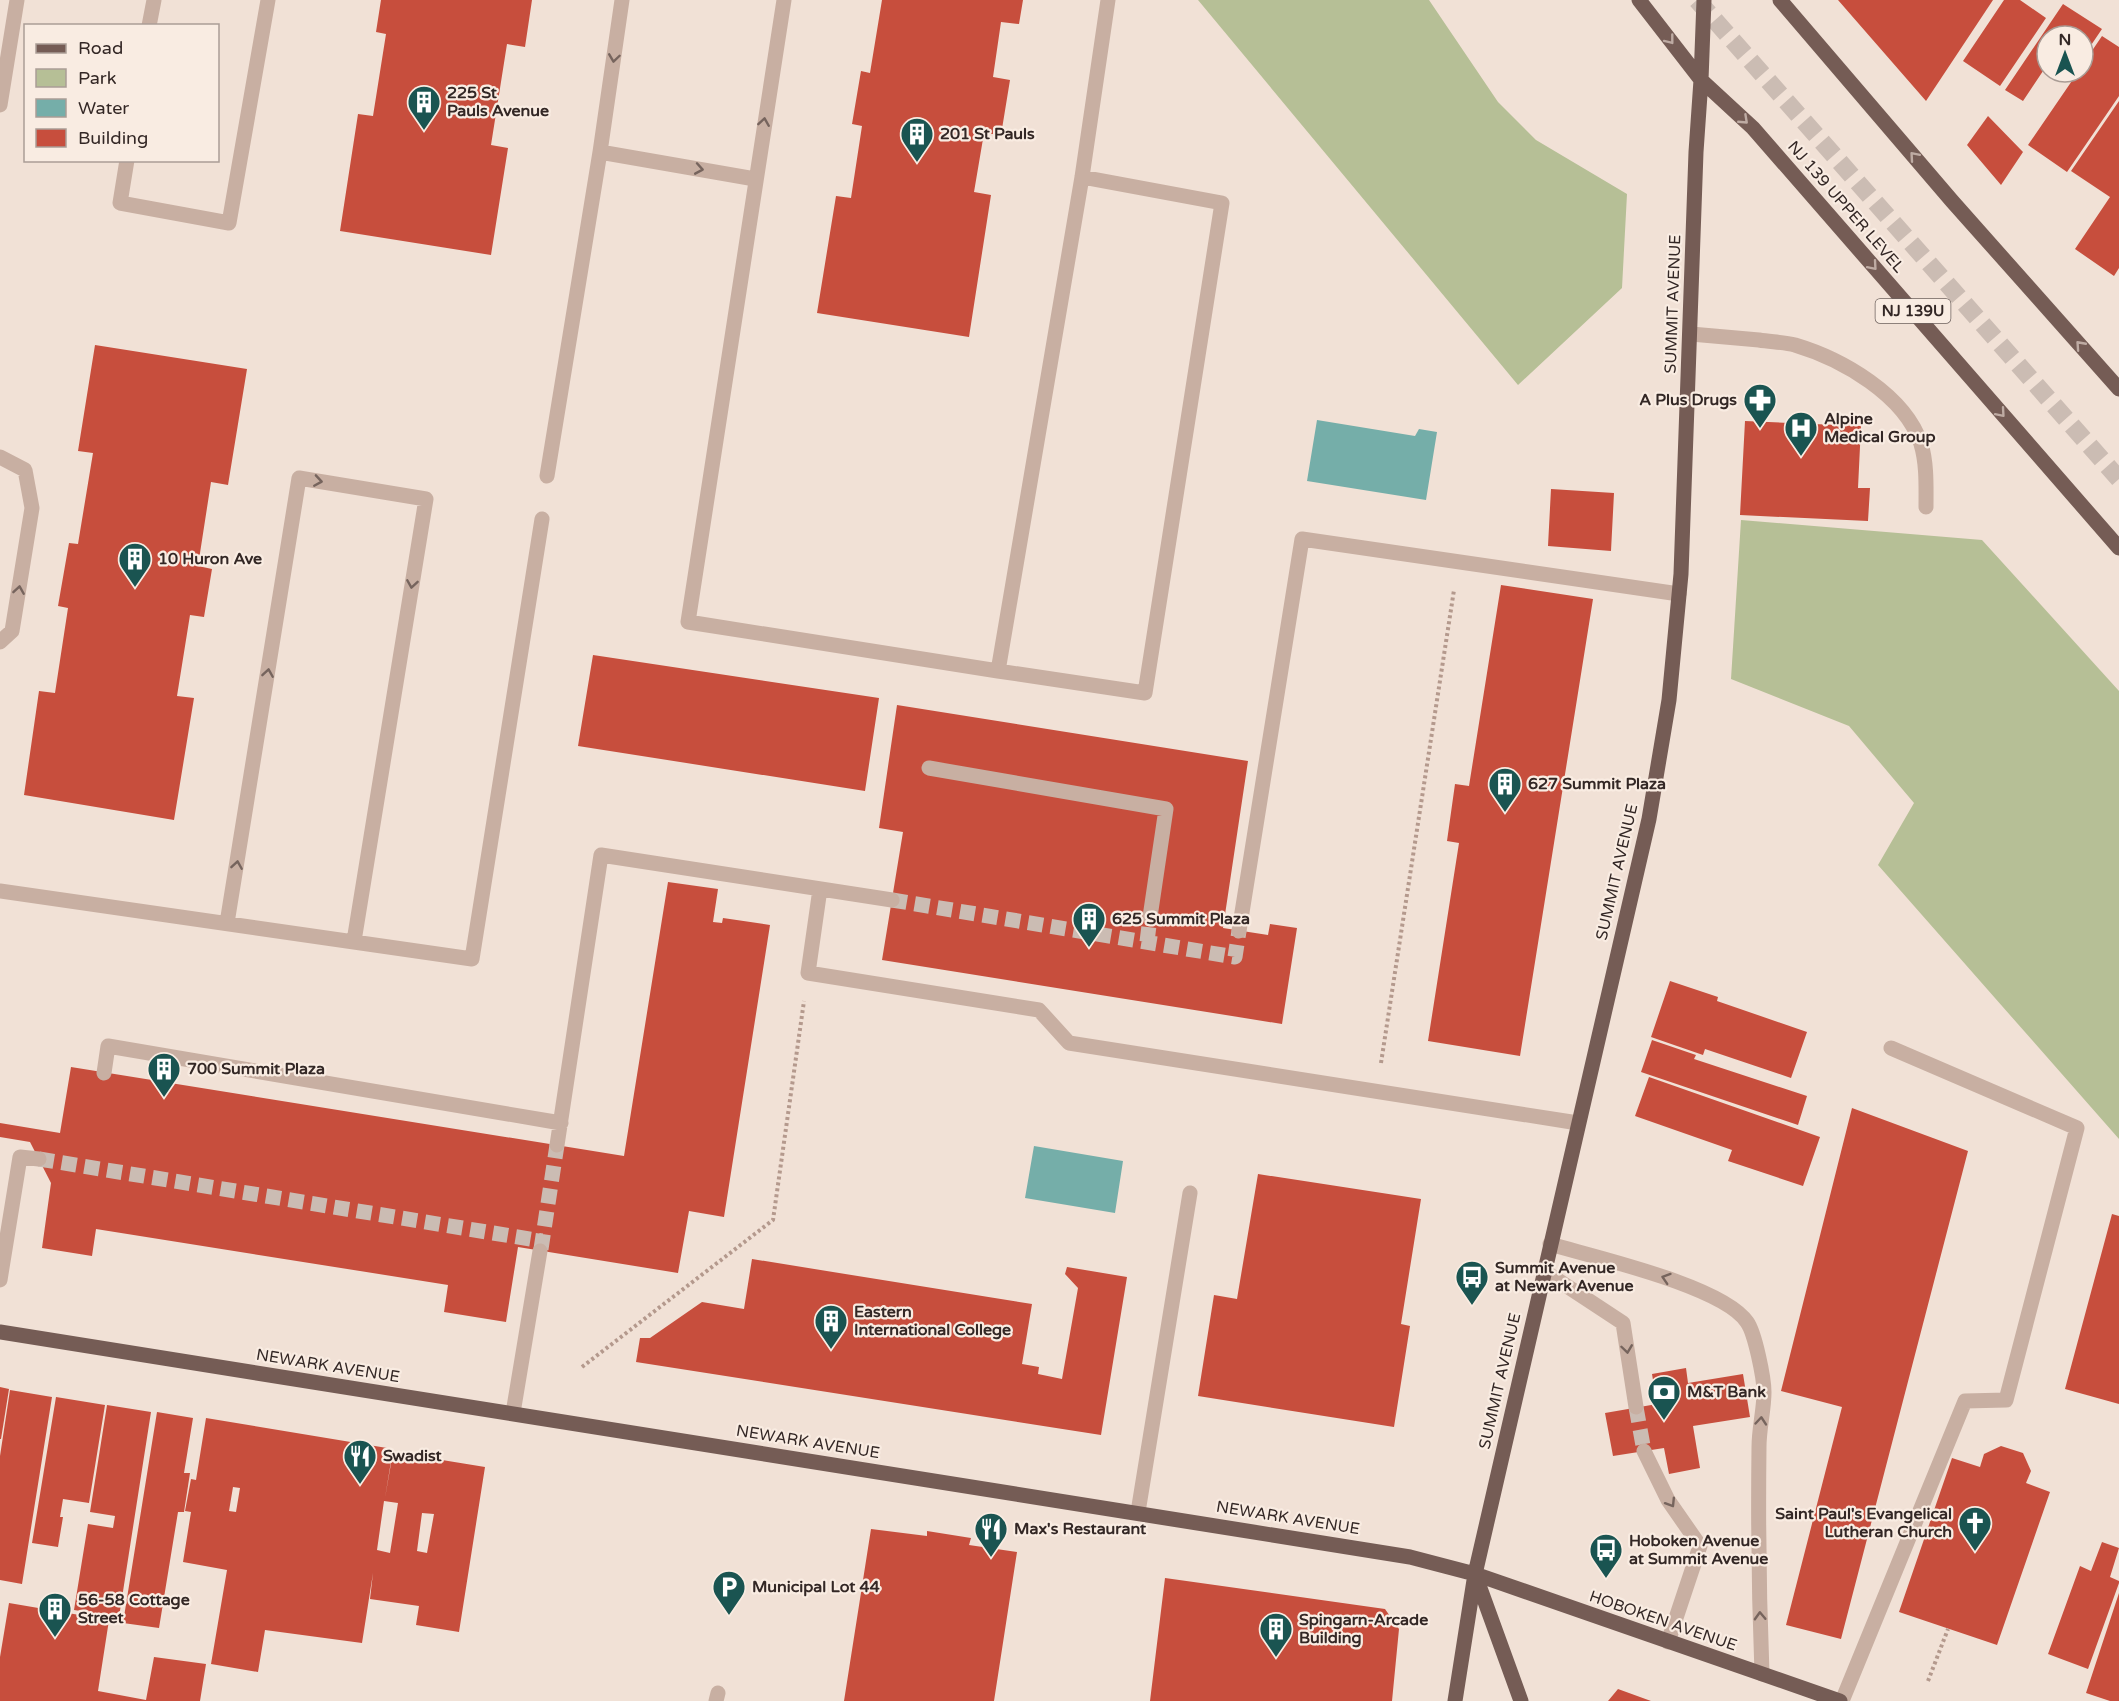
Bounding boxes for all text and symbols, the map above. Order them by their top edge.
legend [24,24,219,162]
north arrow [2035,24,2095,84]
text: N [2059,30,2071,50]
one-way arrow [1663,33,1674,44]
text: Road [78,37,123,59]
one-way arrow [609,53,621,63]
text: Park [78,67,117,89]
place label: 225 St Pauls Avenue [447,83,549,121]
building icon: 225 St Pauls Avenue [406,84,442,131]
text: Water [78,97,129,119]
one-way arrow [1737,113,1748,124]
building icon: 201 St Pauls [899,116,935,163]
one-way arrow [757,117,770,127]
place label: 201 St Pauls [940,124,1035,144]
text: Building [78,127,148,149]
street label: NJ 139 UPPER LEVEL [1783,137,1909,277]
one-way arrow [1910,152,1921,163]
one-way arrow [694,163,704,175]
street label: SUMMIT AVENUE [1661,234,1685,374]
one-way arrow [1866,259,1877,270]
road number: NJ 139U [1876,299,1950,323]
one-way arrow [2076,341,2087,352]
pharmacy icon: A Plus Drugs [1742,382,1778,429]
place label: A Plus Drugs [1639,390,1737,410]
one-way arrow [1994,406,2005,417]
place label: Alpine Medical Group [1824,409,1936,447]
hospital icon: Alpine Medical Group [1783,410,1819,457]
one-way arrow [313,475,323,487]
building icon: 10 Huron Ave [117,541,153,588]
place label: 10 Huron Ave [158,549,262,569]
one-way arrow [406,578,419,588]
one-way arrow [12,585,24,594]
one-way arrow [261,668,273,678]
building icon: 627 Summit Plaza [1487,766,1523,813]
place label: 627 Summit Plaza [1528,774,1666,794]
street label: SUMMIT AVENUE [1592,802,1642,942]
one-way arrow [230,861,242,870]
building icon: 625 Summit Plaza [1071,901,1107,948]
place label: 625 Summit Plaza [1112,909,1250,929]
building icon: 700 Summit Plaza [146,1051,182,1098]
place label: 700 Summit Plaza [187,1059,325,1079]
place label: Summit Avenue at Newark Avenue [1495,1258,1634,1296]
bus stop icon: Summit Avenue at Newark Avenue [1454,1259,1490,1306]
one-way arrow [1661,1273,1672,1286]
place label: Eastern International College [854,1302,1011,1340]
building icon: Eastern International College [813,1303,849,1350]
street label: SUMMIT AVENUE [1475,1311,1525,1451]
one-way arrow [1621,1344,1633,1354]
street label: NEWARK AVENUE [255,1345,401,1387]
bank icon: M&T Bank [1646,1374,1682,1421]
place label: M&T Bank [1687,1382,1766,1402]
one-way arrow [1754,1416,1767,1425]
street label: NEWARK AVENUE [735,1421,881,1463]
restaurant icon: Swadist [342,1438,378,1485]
place label: Swadist [383,1446,443,1466]
street label: NEWARK AVENUE [1215,1497,1361,1539]
one-way arrow [1664,1497,1675,1508]
place label: Saint Paul's Evangelical Lutheran Church [1775,1504,1952,1542]
church icon: Saint Paul's Evangelical Lutheran Church [1957,1505,1993,1552]
restaurant icon: Max's Restaurant [973,1511,1009,1558]
place label: Max's Restaurant [1014,1519,1147,1539]
place label: Hoboken Avenue at Summit Avenue [1629,1531,1768,1569]
bus stop icon: Hoboken Avenue at Summit Avenue [1588,1532,1624,1579]
parking icon: Municipal Lot 44 [711,1569,747,1616]
place label: Municipal Lot 44 [752,1577,880,1597]
street label: HOBOKEN AVENUE [1587,1586,1739,1656]
place label: 56-58 Cottage Street [78,1590,190,1628]
building icon: 56-58 Cottage Street [37,1591,73,1638]
place label: Spingarn-Arcade Building [1299,1610,1428,1648]
building icon: Spingarn-Arcade Building [1258,1611,1294,1658]
one-way arrow [1753,1611,1766,1620]

